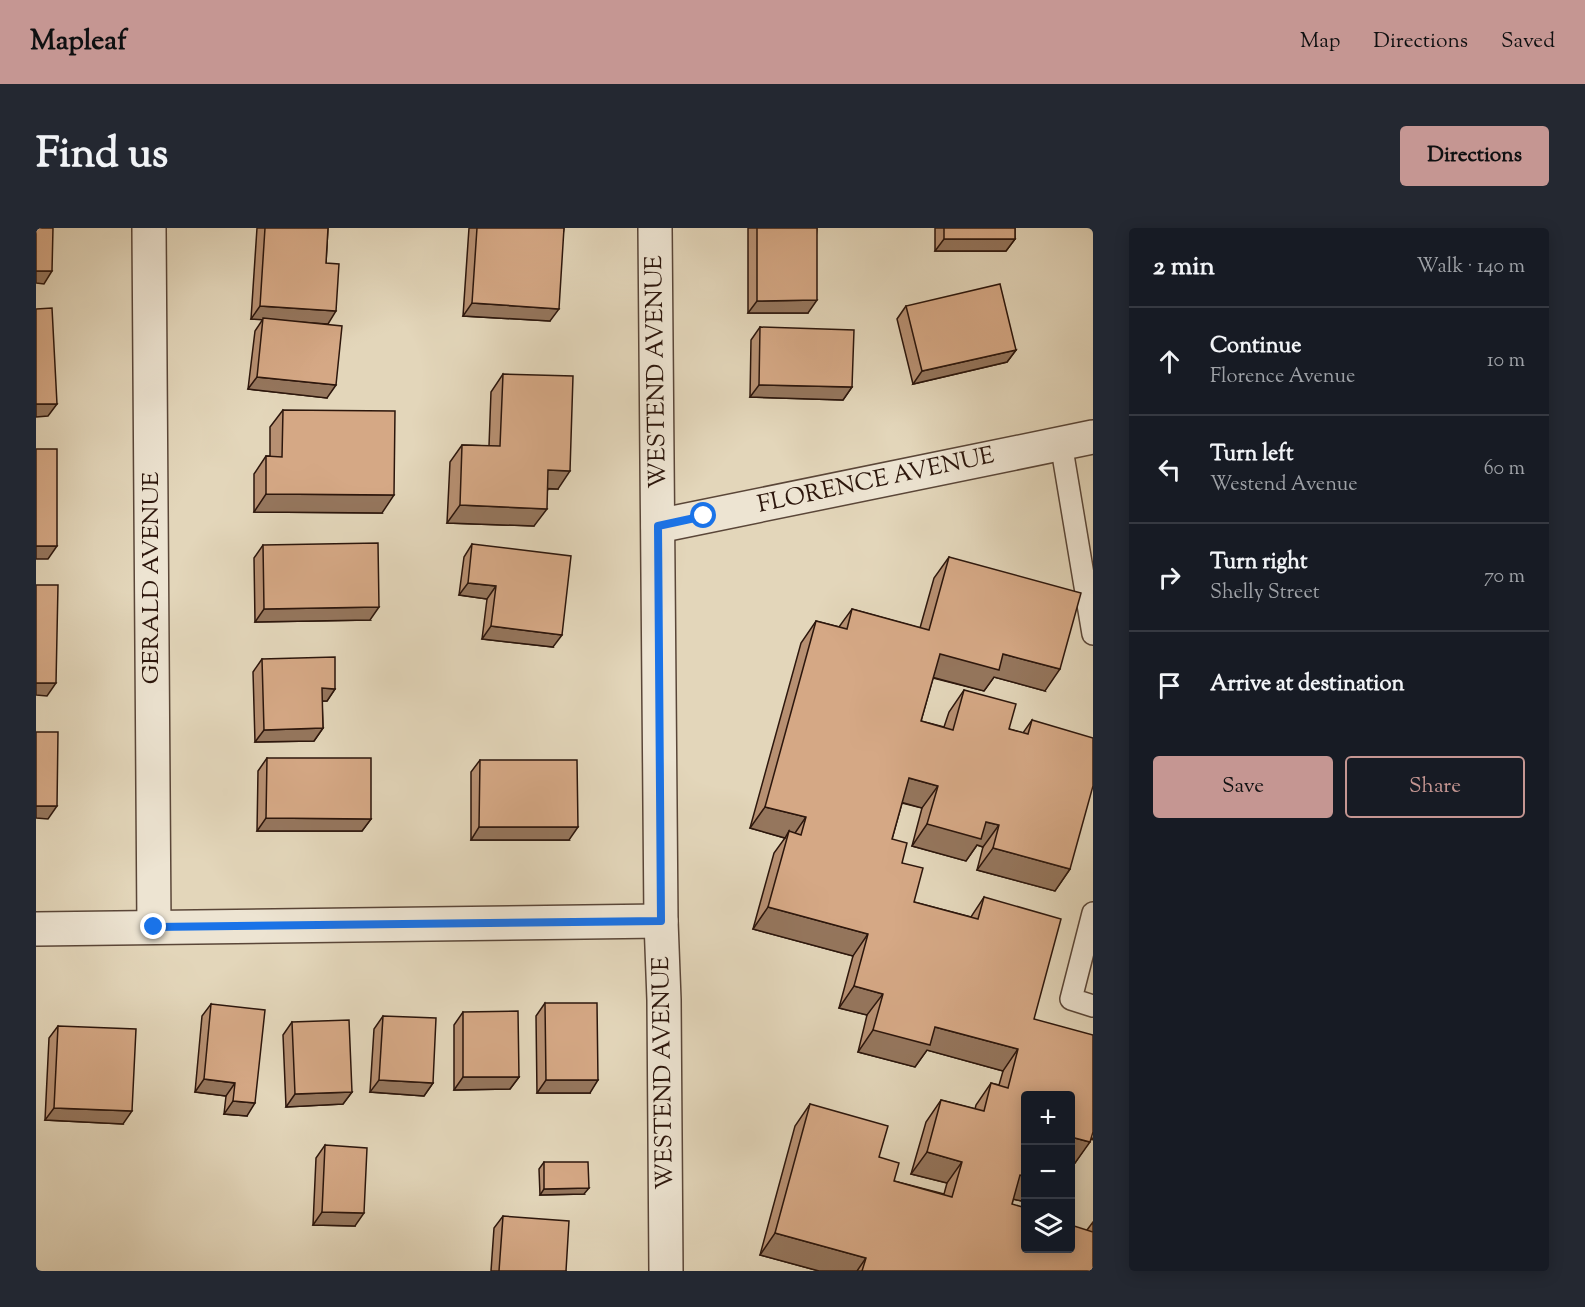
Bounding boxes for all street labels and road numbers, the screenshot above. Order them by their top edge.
street label: WESTEND AVENUE [638,255,676,489]
street label: FLORENCE AVENUE [754,439,998,523]
street label: GERALD AVENUE [135,471,169,684]
street label: WESTEND AVENUE [645,956,683,1190]

